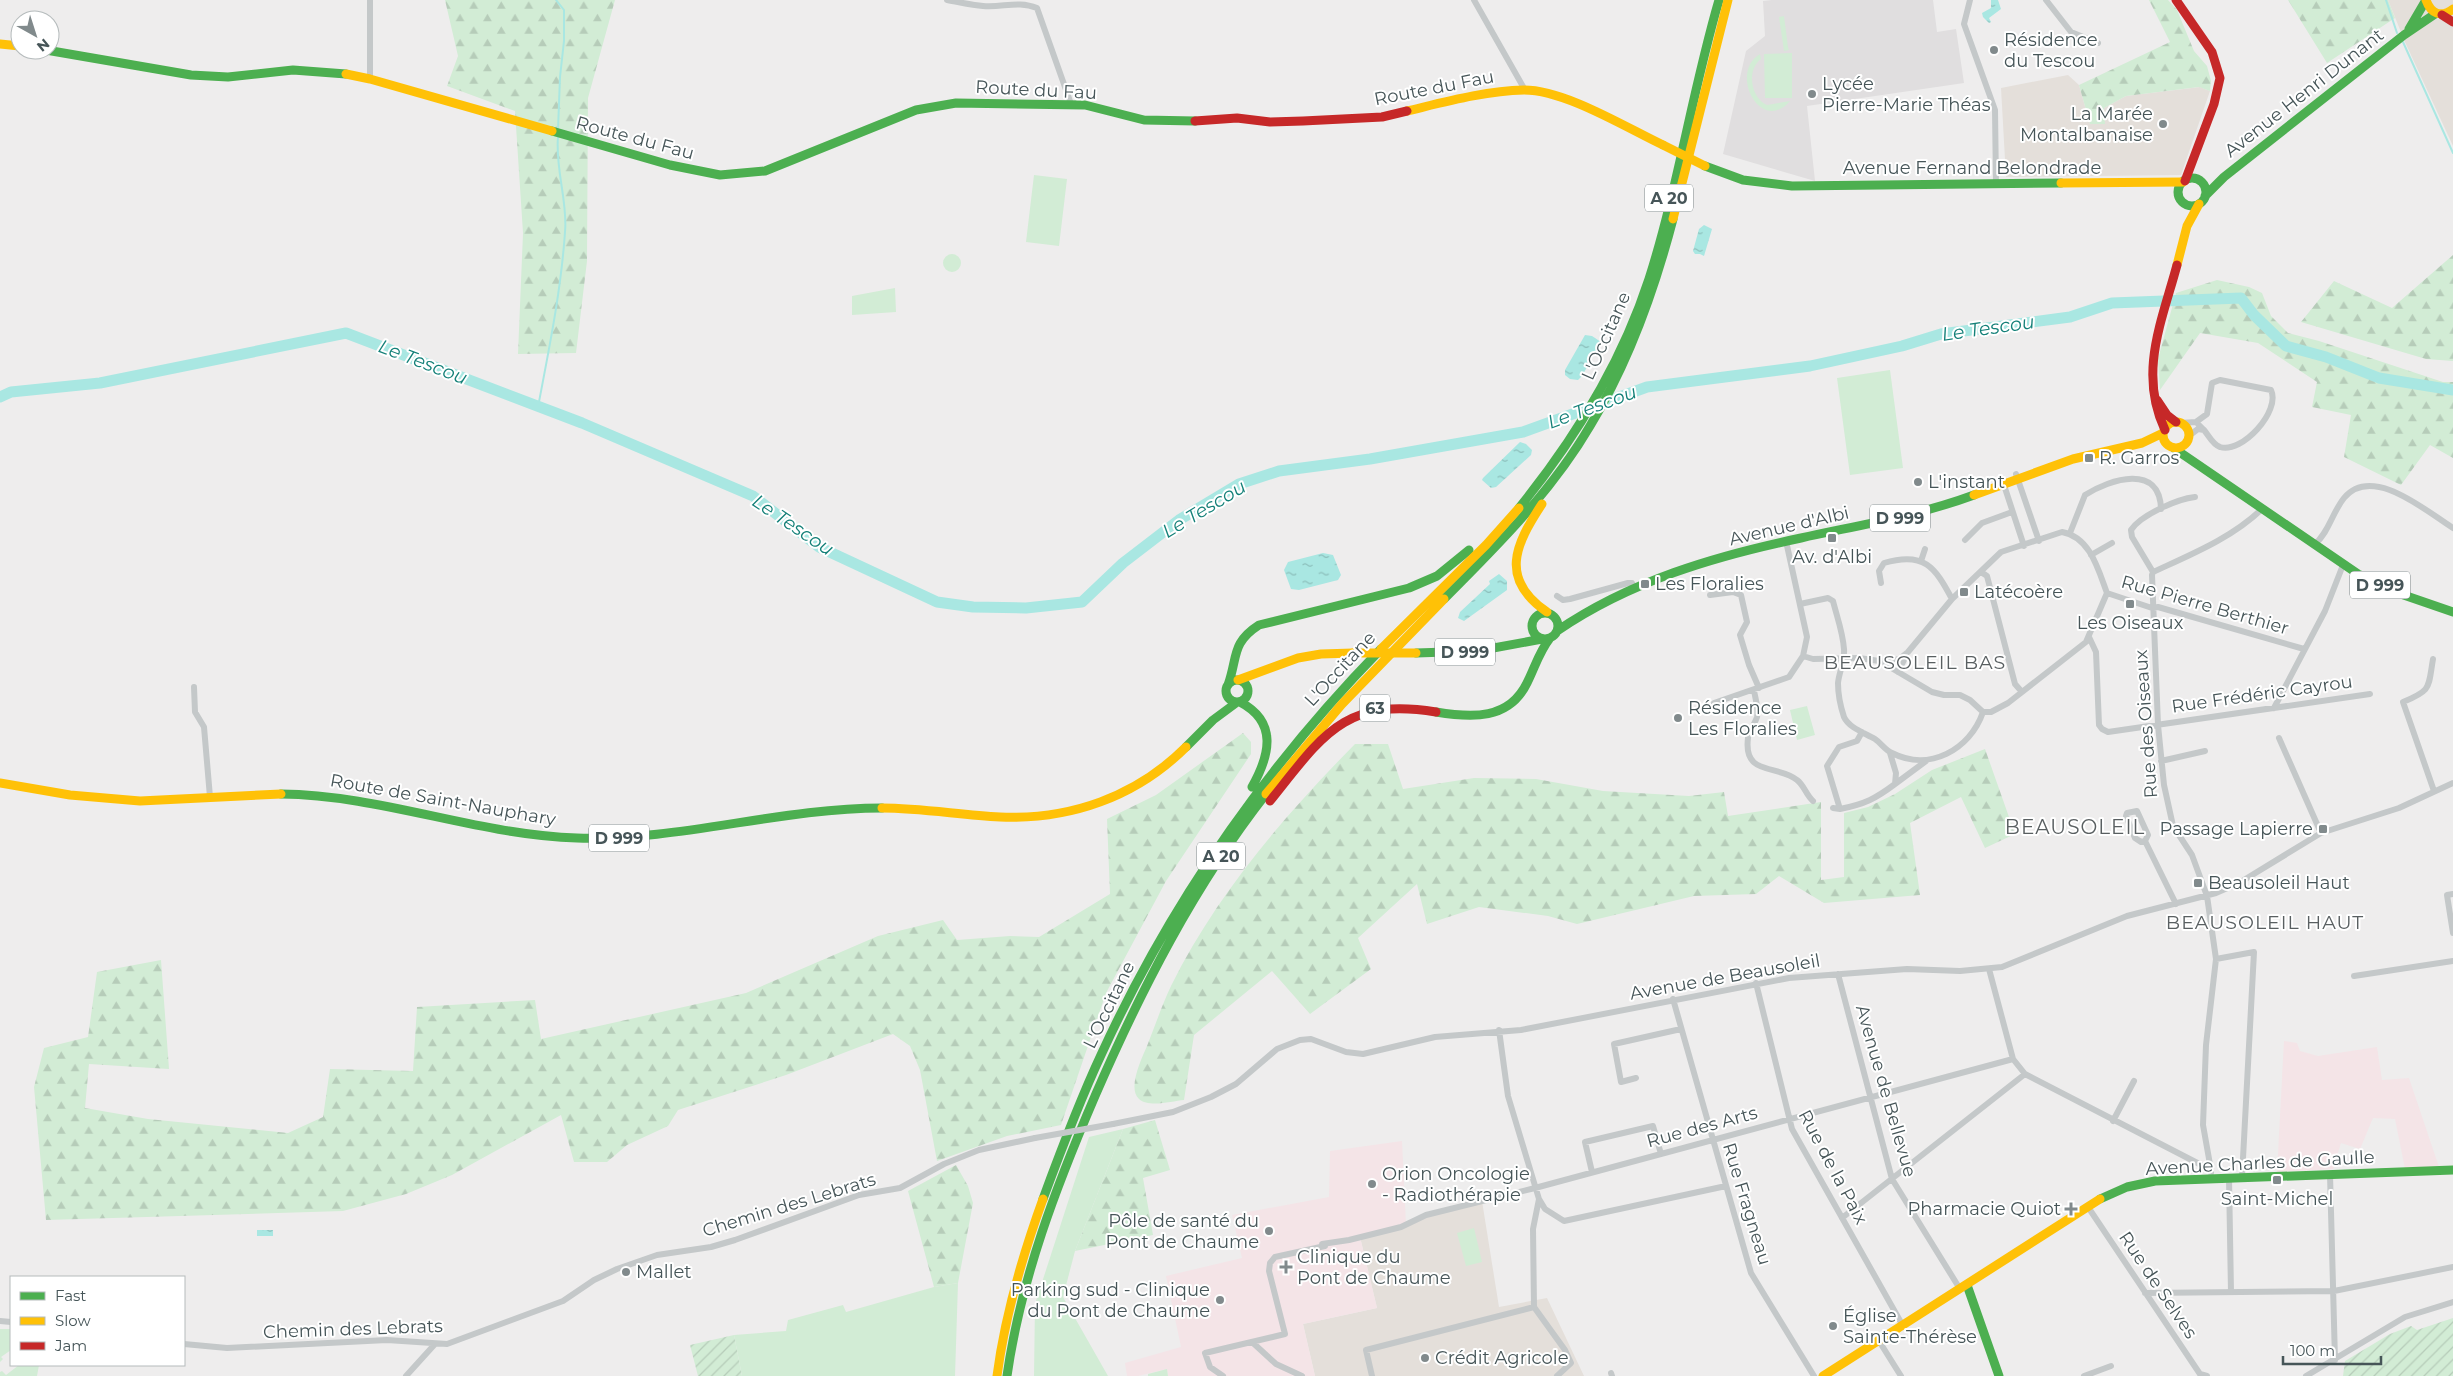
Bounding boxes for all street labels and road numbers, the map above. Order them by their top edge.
street label: Avenue Henri Dunant [2220,24,2388,162]
street label: Route du Fau [1372,66,1496,110]
street label: Route du Fau [975,76,1097,104]
street label: Route du Fau [573,112,697,164]
street label: Avenue Fernand Belondrade [1843,157,2101,179]
road number: A 20 [1645,184,1693,212]
street label: L'Occitane [1577,288,1635,384]
street label: Avenue d'Albi [1727,502,1851,550]
road number: D 999 [1870,504,1930,532]
street label: Rue Pierre Berthier [2119,571,2291,639]
road number: D 999 [2350,572,2410,598]
street label: L'Occitane [1300,627,1380,711]
road number: D 999 [1435,638,1495,666]
street label: Rue des Oiseaux [2130,649,2162,799]
street label: Rue Frédéric Cayrou [2170,670,2354,718]
road number: 63 [1360,694,1390,721]
street label: Route de Saint-Nauphary [328,769,558,831]
road number: D 999 [589,824,649,851]
road number: A 20 [1197,842,1245,869]
street label: Avenue de Beausoleil [1628,949,1822,1005]
street label: L'Occitane [1078,958,1140,1052]
street label: Avenue de Bellevue [1851,1002,1921,1180]
street label: Rue des Arts [1644,1102,1760,1152]
street label: Rue de la Paix [1794,1106,1873,1228]
street label: Rue Fragneau [1718,1140,1776,1268]
street label: Avenue Charles de Gaulle [2145,1146,2375,1180]
street label: Chemin des Lebrats [700,1168,878,1242]
street label: Rue de Selves [2114,1227,2202,1343]
street label: Chemin des Lebrats [263,1315,444,1343]

